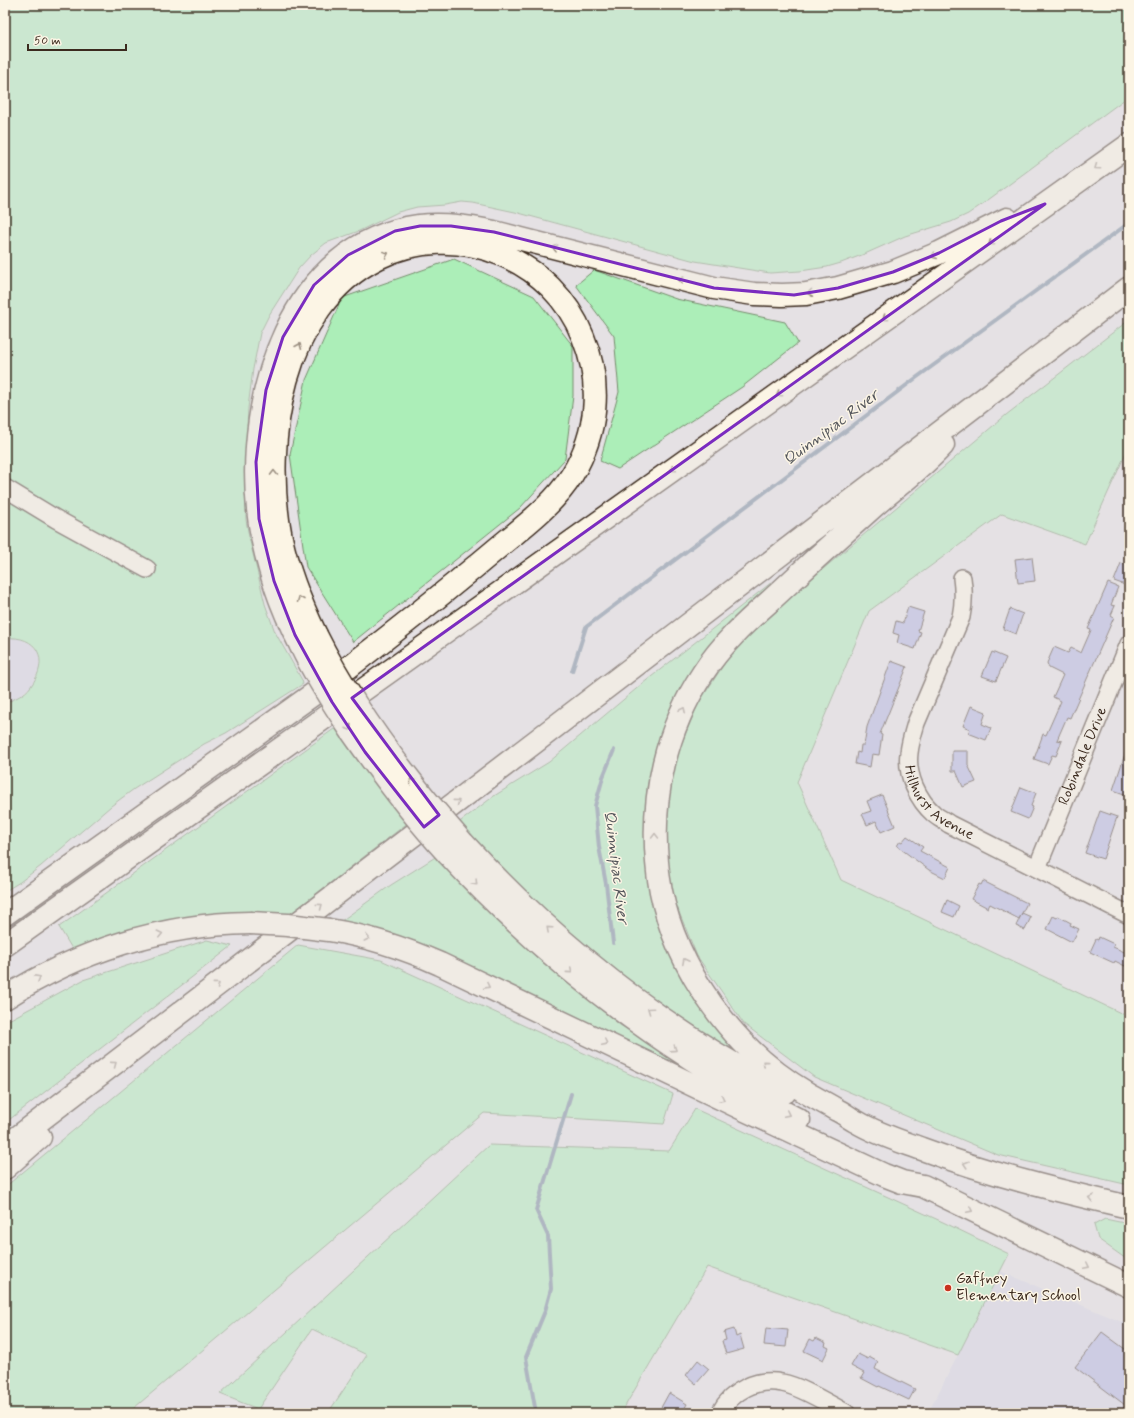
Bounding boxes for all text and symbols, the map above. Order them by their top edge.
scale bar [28,26,126,52]
text: 50 m [34,33,61,49]
one-way arrow [1095,162,1102,169]
one-way arrow [988,238,995,246]
one-way arrow [552,244,559,253]
one-way arrow [382,251,390,259]
one-way arrow [931,251,938,259]
one-way arrow [678,276,685,285]
one-way arrow [807,288,813,297]
one-way arrow [882,314,889,321]
one-way arrow [294,342,302,350]
water label: Quinnipiac River [779,384,885,471]
one-way arrow [776,389,783,397]
one-way arrow [670,464,677,472]
one-way arrow [270,470,279,476]
one-way arrow [297,596,305,604]
street label: Robindale Drive [1054,704,1112,808]
one-way arrow [678,706,686,714]
one-way arrow [344,724,352,731]
street label: Hillhurst Avenue [899,764,977,845]
one-way arrow [409,778,416,785]
one-way arrow [453,799,460,806]
water label: Quinnipiac River [599,809,634,927]
one-way arrow [651,833,659,839]
one-way arrow [470,878,478,886]
one-way arrow [316,904,323,911]
one-way arrow [546,926,554,934]
one-way arrow [157,930,163,938]
one-way arrow [363,933,370,942]
one-way arrow [683,958,690,965]
one-way arrow [565,967,573,974]
one-way arrow [34,975,42,983]
one-way arrow [483,981,491,989]
one-way arrow [213,983,220,990]
one-way arrow [648,1008,655,1015]
one-way arrow [600,1038,608,1046]
one-way arrow [670,1044,677,1052]
one-way arrow [762,1060,769,1067]
one-way arrow [109,1062,116,1069]
one-way arrow [718,1094,725,1102]
one-way arrow [783,1109,790,1116]
one-way arrow [962,1160,969,1169]
one-way arrow [1088,1195,1094,1203]
one-way arrow [966,1205,974,1212]
one-way arrow [1083,1261,1091,1269]
place label: Gaffney Elementary School [956,1269,1081,1306]
marker: Gaffney Elementary School [943,1283,953,1293]

